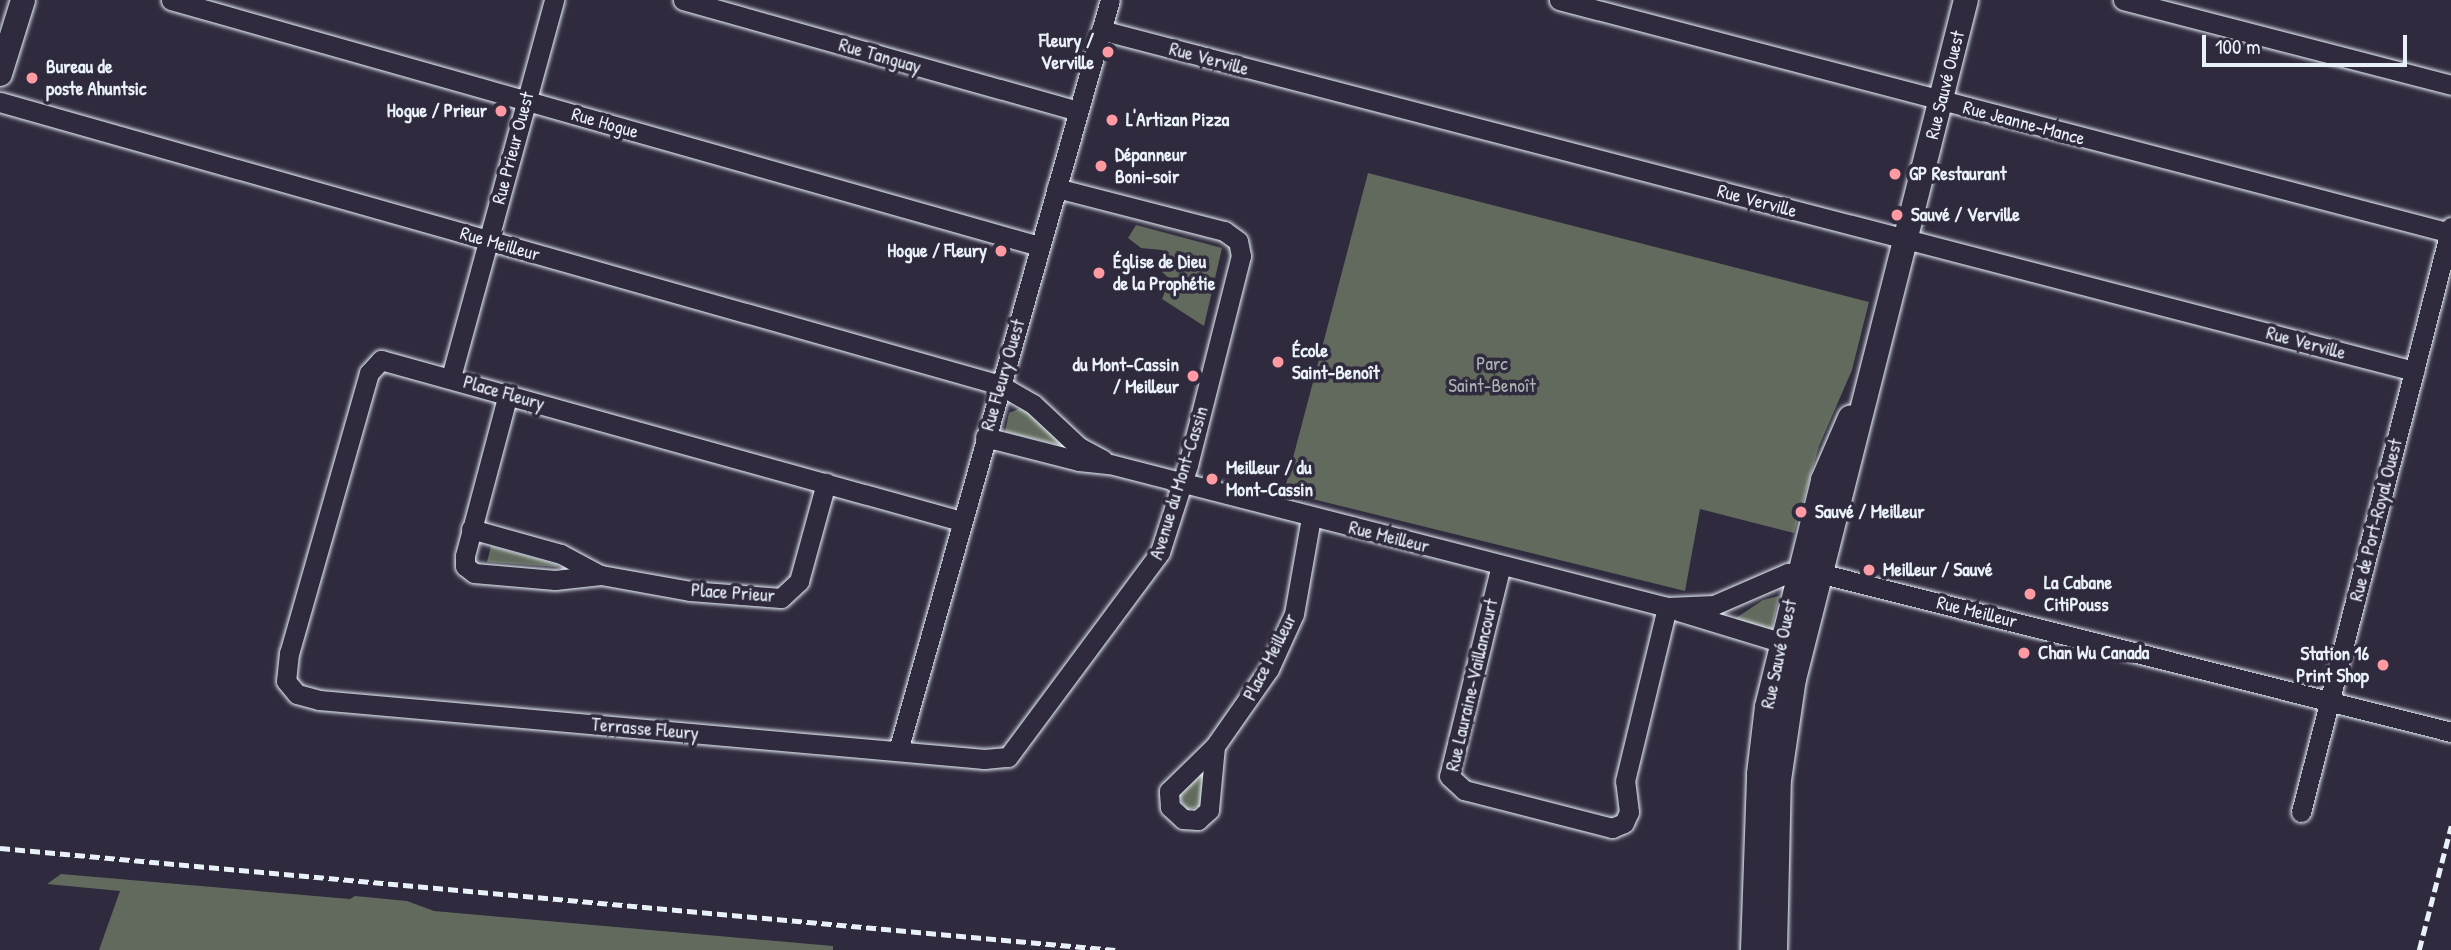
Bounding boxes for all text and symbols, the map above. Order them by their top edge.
scale bar [2206,21,2411,65]
street label: Rue Sauvé Ouest [1921,28,1969,142]
place label: Fleury / Verville [1039,30,1094,74]
text: 100 m [2215,32,2261,61]
street label: Rue Tanguay [836,33,924,79]
street label: Rue Verville [1167,37,1251,81]
marker: Fleury / Verville [1100,44,1116,60]
place label: Bureau de poste Ahuntsic [46,56,146,100]
marker: Bureau de poste Ahuntsic [24,70,40,86]
street label: Rue Prieur Ouest [487,89,539,207]
street label: Rue Jeanne-Mance [1961,96,2087,150]
place label: Hogue / Prieur [387,100,487,122]
marker: Hogue / Prieur [493,103,509,119]
street label: Rue Hogue [569,103,641,143]
place label: L'Artizan Pizza [1126,109,1229,131]
marker: L'Artizan Pizza [1104,112,1120,128]
place label: Dépanneur Boni-soir [1115,144,1187,188]
marker: Dépanneur Boni-soir [1093,158,1109,174]
place label: GP Restaurant [1909,163,2007,185]
marker: GP Restaurant [1887,166,1903,182]
street label: Rue Verville [1715,179,1799,223]
place label: Sauvé / Verville [1911,204,2020,226]
marker: Sauvé / Verville [1889,207,1905,223]
street label: Rue Meilleur [457,222,543,266]
place label: Hogue / Fleury [887,240,987,262]
marker: Hogue / Fleury [993,243,1009,259]
place label: Église de Dieu de la Prophétie [1113,251,1215,295]
marker: Église de Dieu de la Prophétie [1091,265,1107,281]
street label: Rue Fleury Ouest [976,317,1030,433]
street label: Rue Verville [2264,321,2348,365]
place label: École Saint-Benoît [1292,340,1379,384]
park label: Parc Saint-Benoît [1448,353,1536,397]
place label: du Mont-Cassin / Meilleur [1073,354,1179,398]
marker: École Saint-Benoît [1270,354,1286,370]
marker: du Mont-Cassin / Meilleur [1185,368,1201,384]
street label: Place Fleury [461,371,547,415]
street label: Avenue du Mont-Cassin [1145,404,1213,562]
street label: Rue de Port-Royal Ouest [2345,436,2407,604]
place label: Meilleur / du Mont-Cassin [1226,457,1313,501]
marker: Meilleur / du Mont-Cassin [1204,471,1220,487]
place label: Sauvé / Meilleur [1815,501,1924,523]
marker: Sauvé / Meilleur [1793,504,1809,520]
street label: Rue Meilleur [1346,516,1432,558]
place label: Meilleur / Sauvé [1883,559,1992,581]
marker: Meilleur / Sauvé [1861,562,1877,578]
place label: La Cabane CitiPouss [2044,572,2112,616]
street label: Place Prieur [690,579,776,607]
marker: La Cabane CitiPouss [2022,586,2038,602]
street label: Rue Meilleur [1934,591,2020,633]
street label: Rue Lauraine-Vaillancourt [1441,597,1503,773]
street label: Rue Sauvé Ouest [1756,597,1802,711]
street label: Place Meilleur [1238,610,1302,704]
place label: Chan Wu Canada [2038,642,2149,664]
place label: Station 16 Print Shop [2296,643,2369,687]
marker: Chan Wu Canada [2016,645,2032,661]
marker: Station 16 Print Shop [2375,657,2391,673]
street label: Terrasse Fleury [590,713,700,745]

